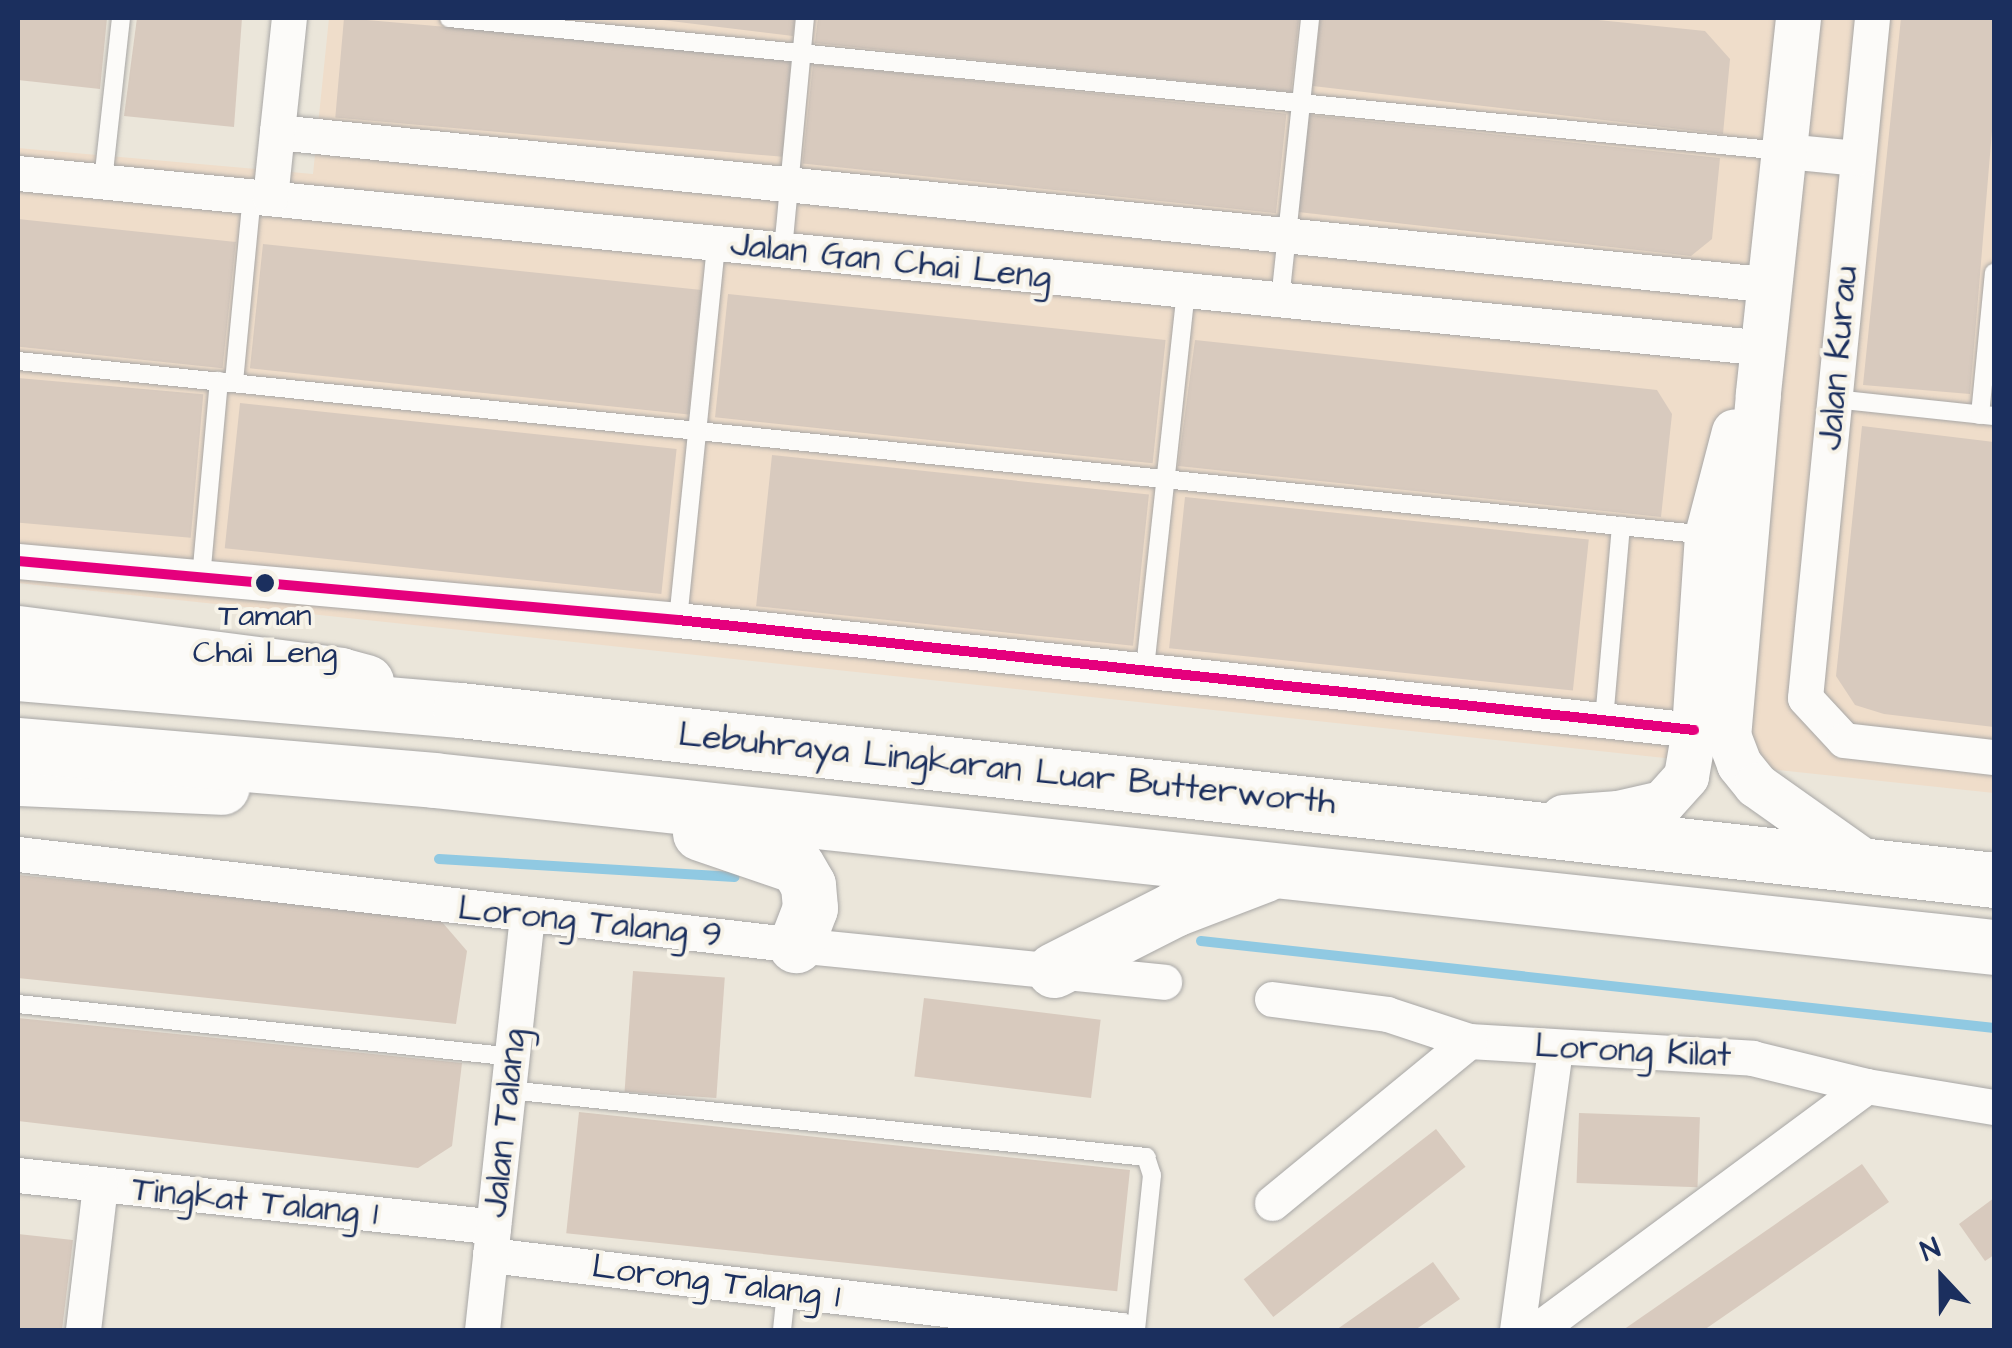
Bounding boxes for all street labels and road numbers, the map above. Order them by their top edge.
street label: Jalan Gan Chai Leng [728,223,1054,299]
street label: Jalan Kurau [1809,264,1867,452]
street label: Lebuhraya Lingkaran Luar Butterworth [677,714,1337,824]
street label: Lorong Talang 9 [456,887,724,957]
street label: Lorong Kilat [1534,1025,1732,1077]
street label: Jalan Talang [474,1027,536,1219]
street label: Tingkat Talang 1 [130,1168,380,1236]
street label: Lorong Talang 1 [590,1246,842,1318]

